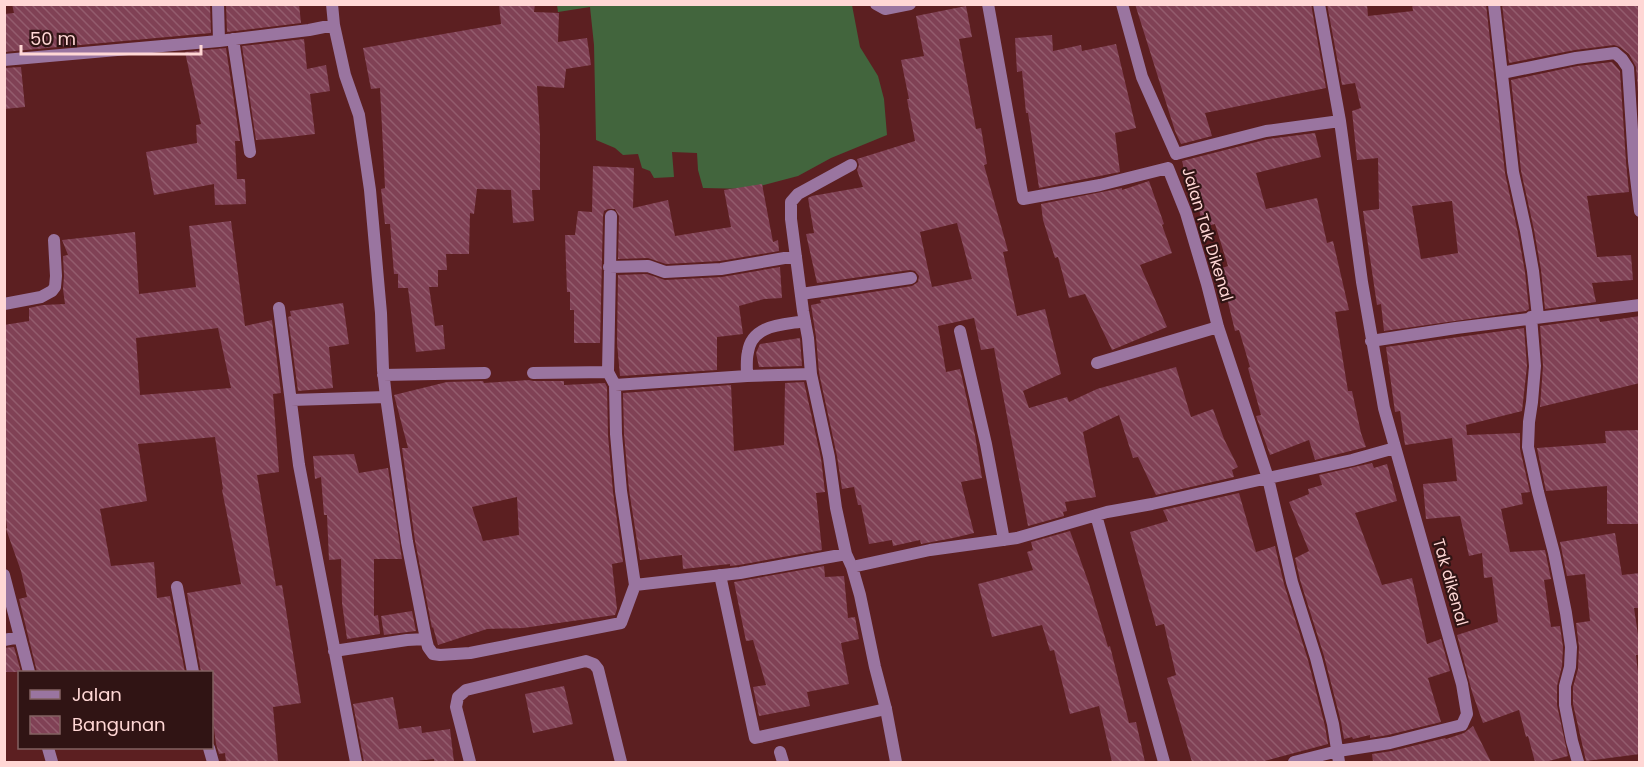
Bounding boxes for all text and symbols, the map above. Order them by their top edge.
scale bar [21,18,201,56]
text: 50 m [30,26,76,51]
street label: Jalan Tak Dikenal [1176,164,1239,304]
street label: Tak dikenal [1427,536,1474,629]
legend [18,671,213,749]
text: Jalan [72,682,122,707]
text: Bangunan [72,712,166,737]

